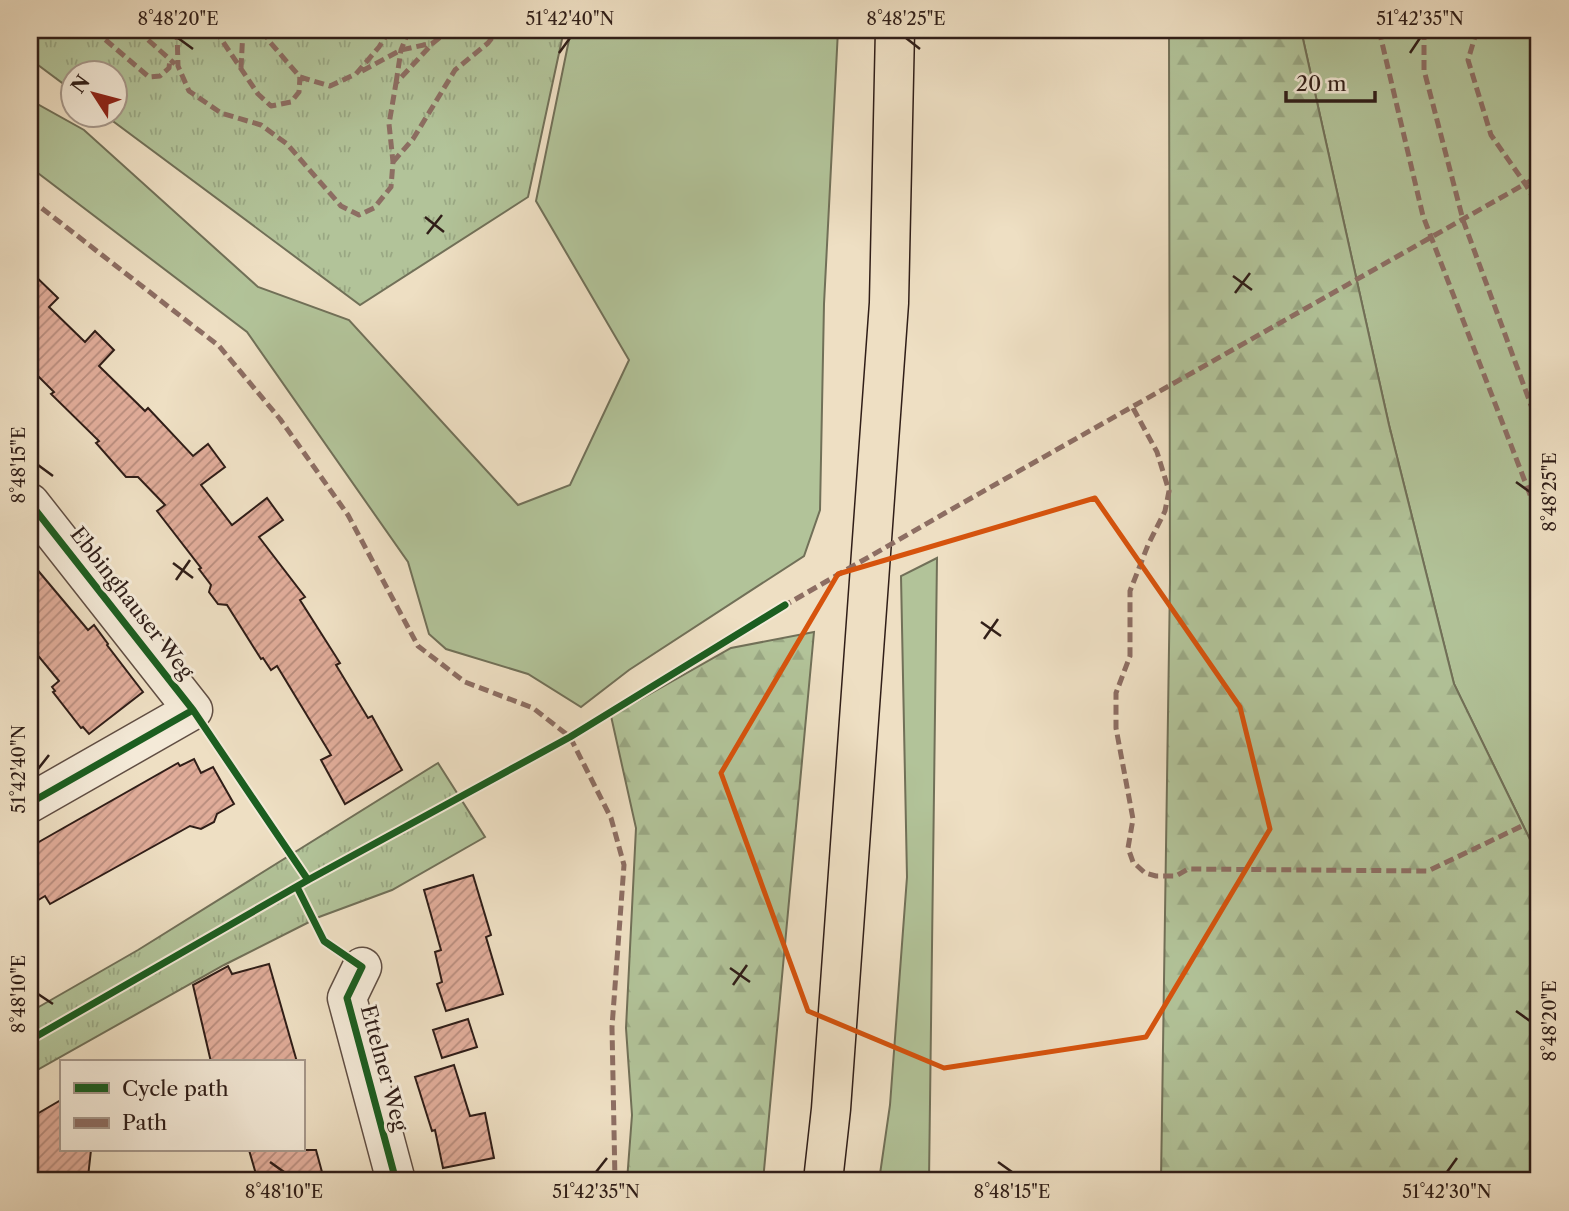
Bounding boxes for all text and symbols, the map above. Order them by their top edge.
text: 8°48'20"E [137,8,219,30]
text: 51°42'40"N [526,8,615,30]
text: 8°48'25"E [866,8,946,30]
text: 51°42'35"N [1376,8,1464,30]
north arrow [60,60,130,130]
scale bar [1286,60,1375,104]
text: N [66,71,95,98]
text: 20 m [1296,71,1347,96]
text: 8°48'15"E [8,427,30,503]
text: 8°48'25"E [1539,452,1561,532]
street label: Ebbinghauser Weg [65,522,200,684]
text: 51°42'40"N [8,724,30,813]
text: 8°48'10"E [8,955,30,1033]
text: 8°48'20"E [1539,980,1561,1062]
street label: Ettelner Weg [356,1002,414,1135]
legend [60,1060,304,1152]
text: Cycle path [122,1076,229,1101]
text: Path [122,1110,167,1135]
text: 8°48'10"E [245,1181,323,1203]
text: 51°42'35"N [552,1181,640,1203]
text: 8°48'15"E [974,1181,1050,1203]
text: 51°42'30"N [1402,1181,1492,1203]

